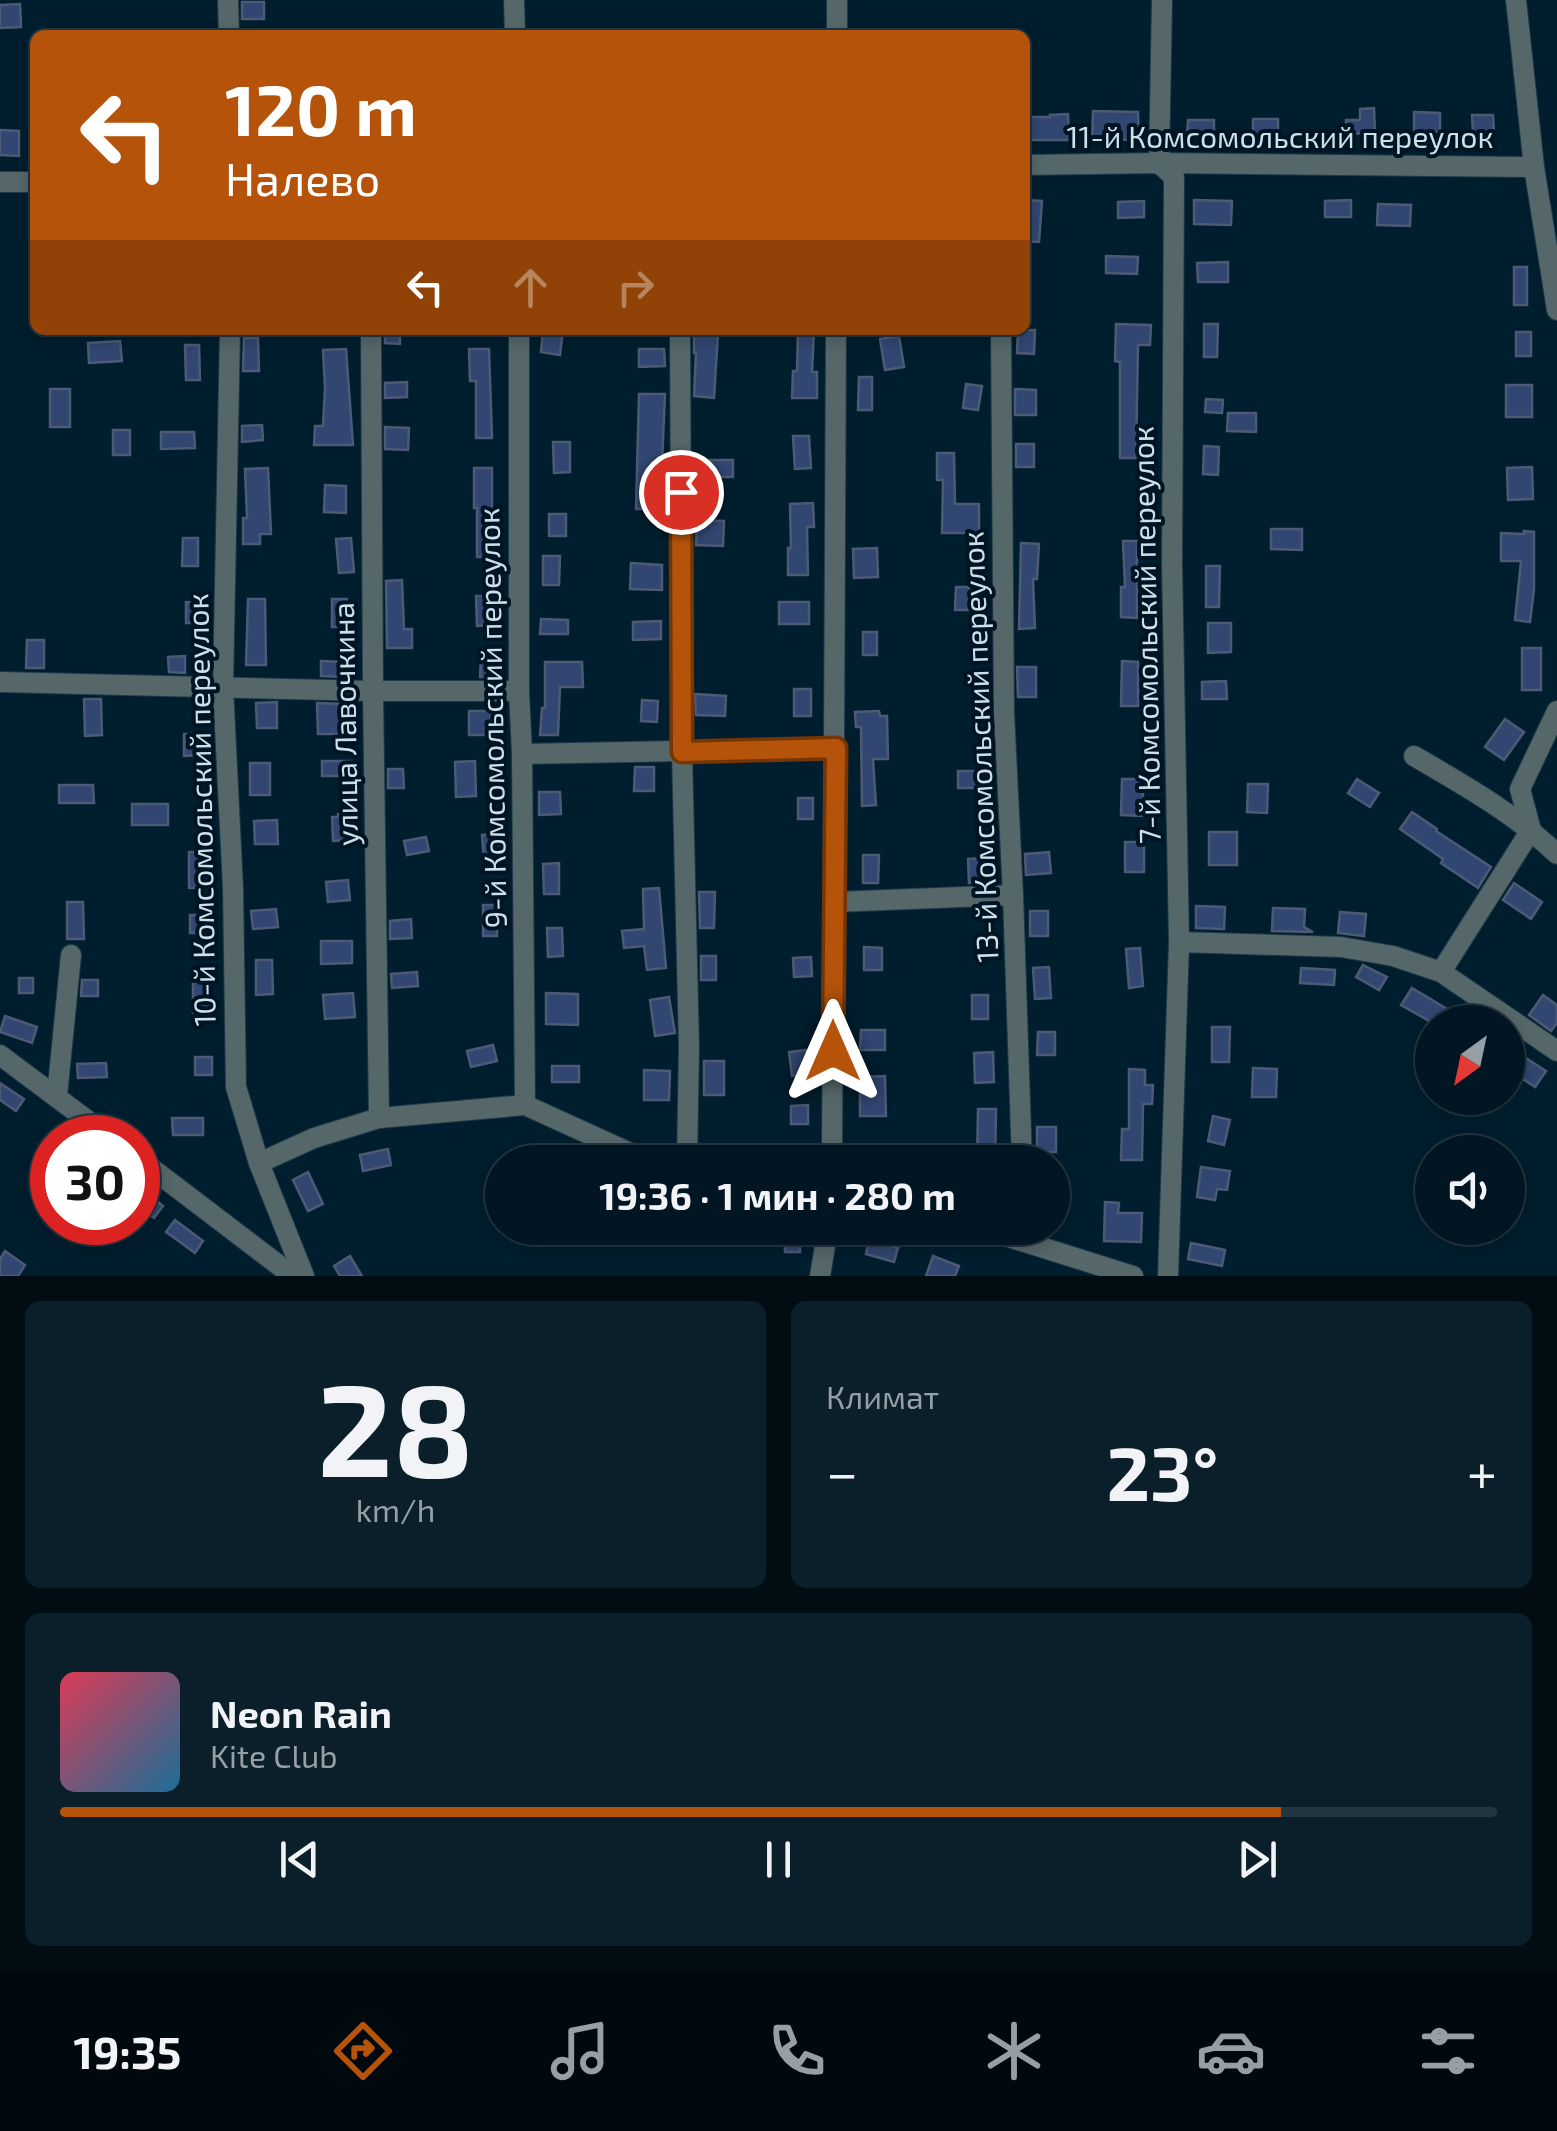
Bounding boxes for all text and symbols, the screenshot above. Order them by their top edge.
text: 120 m [225,66,417,150]
icon: left [60,70,190,200]
street label: 11-й Комсомольский переулок [1067,118,1493,155]
text: Налево [225,151,380,205]
icon: left [398,260,453,315]
icon: ahead [503,260,558,315]
icon: right [608,260,663,315]
street label: 7-й Комсомольский переулок [1123,426,1168,844]
pin [639,450,724,535]
icon: arrive [654,465,709,520]
street label: 9-й Комсомольский переулок [469,508,514,928]
street label: 13-й Комсомольский переулок [953,531,1006,963]
street label: 10-й Комсомольский переулок [178,593,223,1027]
street label: улица Лавочкина [324,602,365,846]
position arrow [781,999,885,1103]
north arrow [1415,1005,1525,1115]
map controls [1415,1005,1525,1245]
speed limit sign: 30 [30,1115,160,1245]
button: sound [1415,1135,1525,1245]
text: 19:36 · 1 мин · 280 m [599,1172,956,1218]
text: 28 [317,1347,474,1503]
text: Климат [826,1377,939,1415]
text: 23° [1106,1426,1218,1516]
text: − [826,1438,858,1504]
text: + [1467,1438,1497,1504]
text: km/h [356,1490,435,1528]
text: Neon Rain [210,1690,392,1736]
text: Kite Club [210,1736,338,1774]
icon: previous [272,1832,327,1887]
icon: pause [751,1832,806,1887]
icon: next [1230,1832,1285,1887]
icon: directions [328,2016,398,2086]
icon: music [545,2016,615,2086]
icon: phone [762,2016,832,2086]
icon: climate [979,2016,1049,2086]
icon: car [1196,2016,1266,2086]
icon: filters [1413,2016,1483,2086]
text: 19:35 [74,2024,181,2078]

